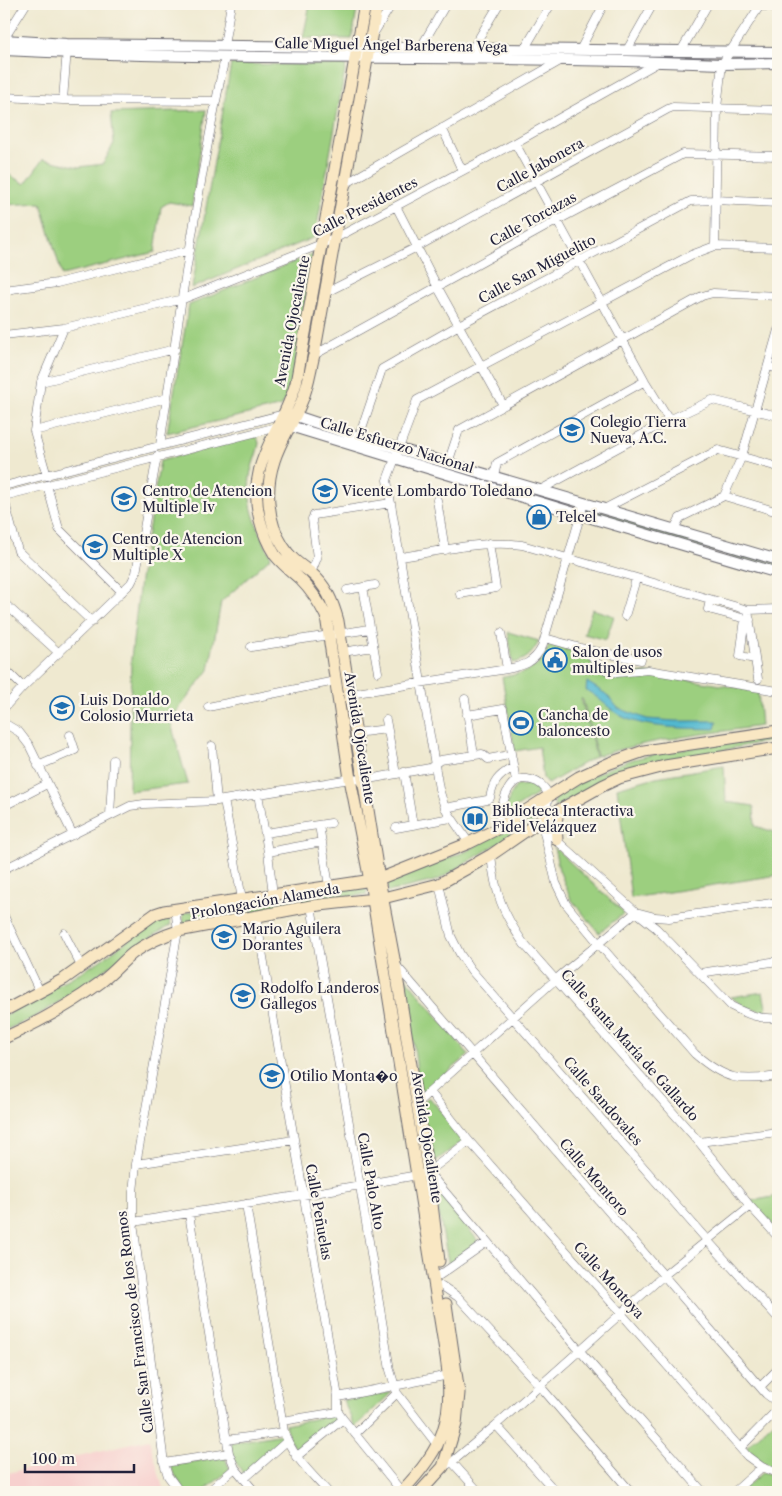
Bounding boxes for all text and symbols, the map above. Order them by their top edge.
street label: Calle Miguel Ángel Barberena Vega [274,34,508,56]
street label: Calle Jabonera [493,133,587,196]
street label: Calle Presidentes [310,173,420,241]
street label: Calle Torcazas [486,188,580,250]
street label: Calle San Miguelito [475,230,599,308]
street label: Avenida Ojocaliente [270,253,314,389]
street label: Calle Esfuerzo Nacional [318,413,476,477]
place label: Colegio Tierra Nueva, A.C. [590,413,687,447]
school or university icon: Colegio Tierra Nueva, A.C. [559,417,585,443]
school or university icon: Vicente Lombardo Toledano [312,478,338,504]
place label: Centro de Atencion Multiple Iv [142,482,273,516]
place label: Vicente Lombardo Toledano [341,482,533,500]
school or university icon: Centro de Atencion Multiple Iv [111,486,137,512]
shop icon: Telcel [526,504,552,530]
place label: Telcel [556,508,597,526]
place label: Centro de Atencion Multiple X [112,530,243,564]
school or university icon: Centro de Atencion Multiple X [82,534,108,560]
place label: Salon de usos multiples [572,643,662,677]
public building icon: Salon de usos multiples [542,647,568,673]
street label: Avenida Ojocaliente [340,670,379,806]
place label: Luis Donaldo Colosio Murrieta [80,691,194,725]
school or university icon: Luis Donaldo Colosio Murrieta [49,695,75,721]
place label: Cancha de baloncesto [538,706,610,740]
sports icon: Cancha de baloncesto [508,710,534,736]
place label: Biblioteca Interactiva Fidel Velázquez [492,802,634,836]
library icon: Biblioteca Interactiva Fidel Velázquez [462,806,488,832]
street label: Prolongación Alameda [189,879,341,923]
place label: Mario Aguilera Dorantes [242,920,342,954]
school or university icon: Mario Aguilera Dorantes [211,924,237,950]
street label: Calle Santa María de Gallardo [557,965,703,1125]
place label: Rodolfo Landeros Gallegos [260,979,379,1013]
school or university icon: Rodolfo Landeros Gallegos [230,983,256,1009]
street label: Calle Sandovales [559,1053,647,1149]
school or university icon: Otilio Monta�o [259,1063,285,1089]
place label: Otilio Monta�o [290,1067,398,1085]
street label: Avenida Ojocaliente [407,1069,446,1205]
street label: Calle Palo Alto [354,1131,388,1231]
street label: Calle Montoro [555,1134,633,1220]
street label: Calle Peñuelas [302,1162,336,1262]
street label: Calle San Francisco de los Romos [112,1210,158,1434]
street label: Calle Montoya [570,1238,649,1323]
scale bar [25,1441,134,1473]
text: 100 m [32,1449,75,1468]

